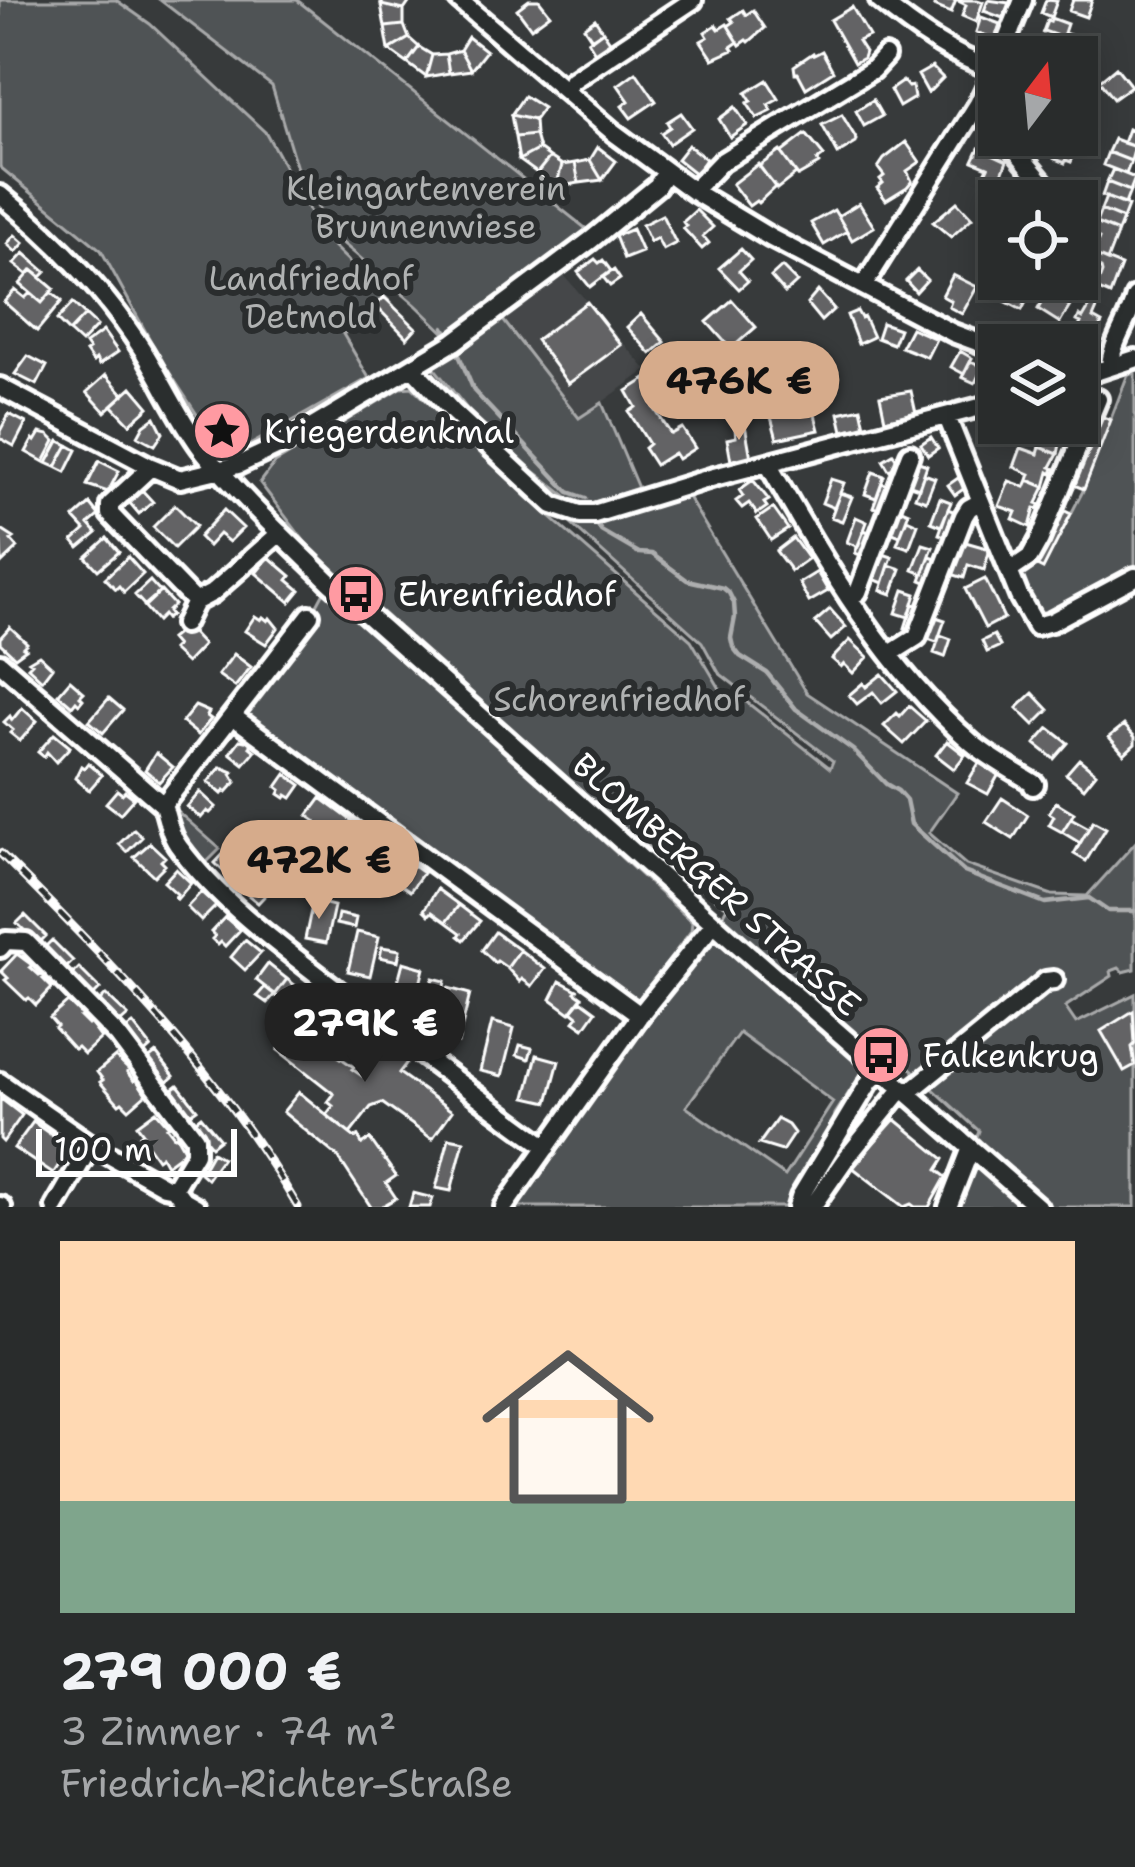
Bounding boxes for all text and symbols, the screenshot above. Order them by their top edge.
north arrow [978,36,1098,156]
map controls [978,36,1098,444]
park label: Kleingartenverein Brunnenwiese [286,166,566,249]
button: locate [978,180,1098,300]
park label: Landfriedhof Detmold [209,256,414,339]
button: layers [978,324,1098,444]
pin: 476K € [641,341,837,443]
text: 476K € [665,354,813,406]
place icon: Kriegerdenkmal [191,400,253,462]
place label: Kriegerdenkmal [264,409,514,454]
bus stop icon: Ehrenfriedhof [325,563,387,625]
place label: Ehrenfriedhof [398,572,617,617]
park label: Schorenfriedhof [493,677,746,722]
street label: BLOMBERGER STRASSE [563,743,871,1026]
pin: 472K € [221,820,417,922]
text: 472K € [246,833,392,885]
pin: 279K € [267,983,463,1085]
text: 279K € [292,996,439,1048]
bus stop icon: Falkenkrug [850,1024,912,1086]
place label: Falkenkrug [923,1033,1099,1078]
scale bar [36,1123,237,1176]
text: 100 m [54,1127,153,1172]
icon: home [460,1319,676,1535]
text: 279 000 € [60,1637,342,1705]
text: 3 Zimmer · 74 m² [60,1705,397,1757]
text: Friedrich-Richter-Straße [60,1757,513,1809]

